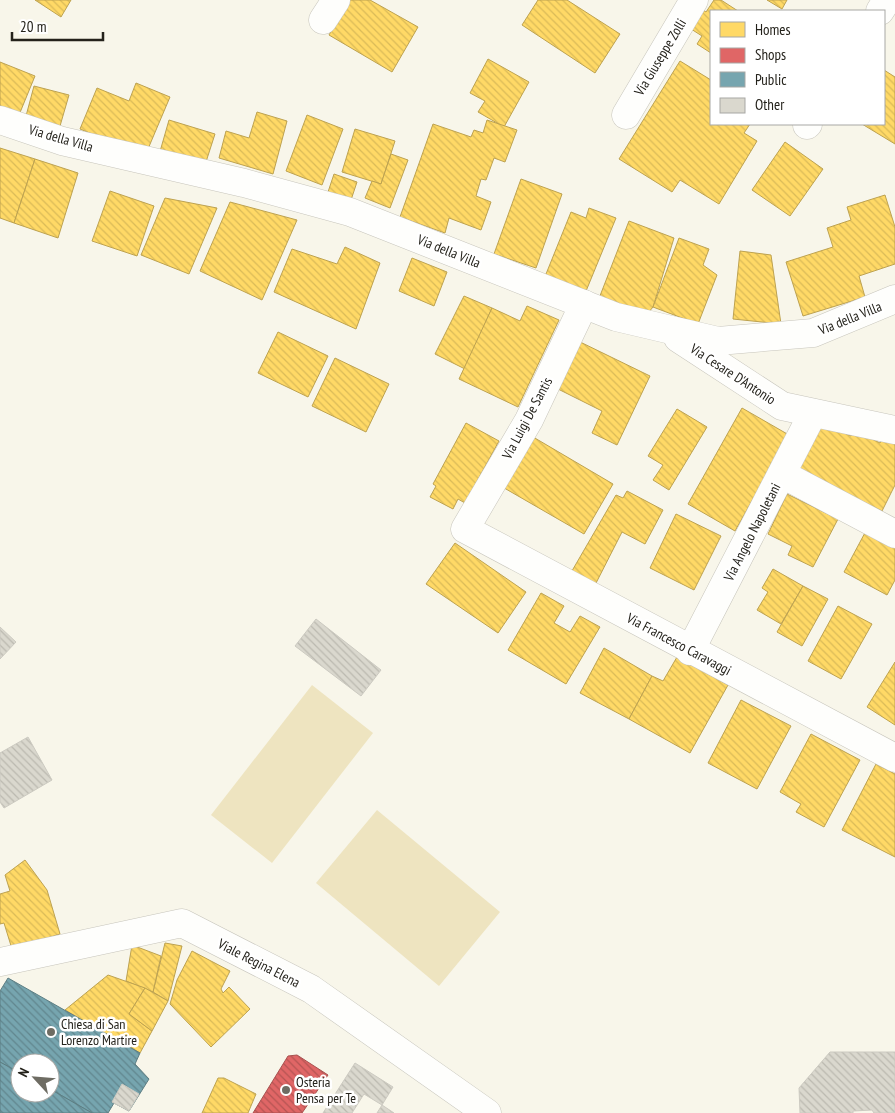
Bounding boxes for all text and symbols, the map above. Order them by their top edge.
scale bar [12,10,104,42]
legend [710,10,885,125]
street label: Via Giuseppe Zolli [629,15,690,100]
text: 20 m [20,17,46,36]
text: Homes [755,20,791,39]
text: Shops [755,45,786,64]
text: Public [755,70,787,89]
text: Other [755,95,785,114]
street label: Via della Villa [26,120,95,156]
street label: Via della Villa [414,230,483,272]
street label: Via della Villa [815,297,884,339]
street label: Via Cesare D'Antonio [686,339,779,408]
street label: Via Luigi De Santis [497,374,556,463]
street label: Via Angelo Napoletani [719,480,784,585]
street label: Via Francesco Caravaggi [623,608,734,679]
street label: Viale Regina Elena [214,934,303,991]
place label: Chiesa di San Lorenzo Martire [61,1015,137,1049]
marker: Chiesa di San Lorenzo Martire [45,1026,57,1038]
north arrow [10,1053,60,1103]
text: N [14,1065,33,1080]
place label: Osteria Pensa per Te [296,1073,356,1107]
marker: Osteria Pensa per Te [280,1084,292,1096]

